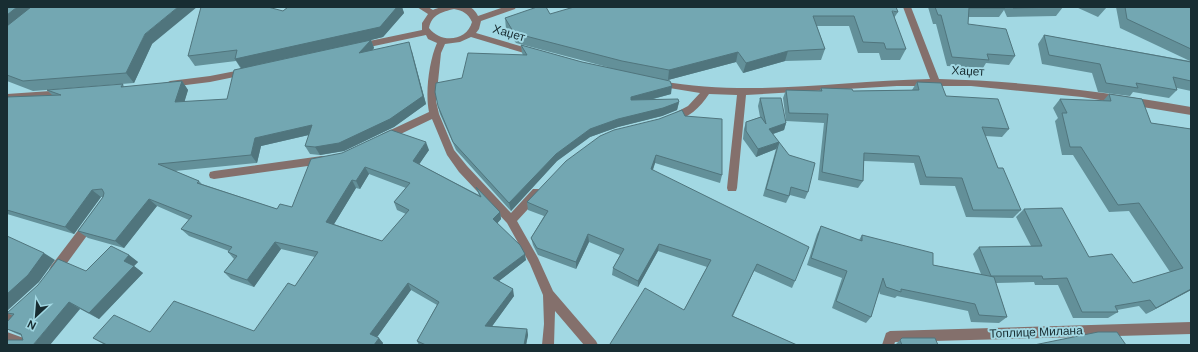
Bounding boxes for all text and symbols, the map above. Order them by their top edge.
street label: Хаџет [491,21,528,45]
street label: Хаџет [951,62,985,80]
north arrow [16,296,56,336]
text: N [25,317,38,333]
street label: Топлице Милана [989,322,1083,342]

